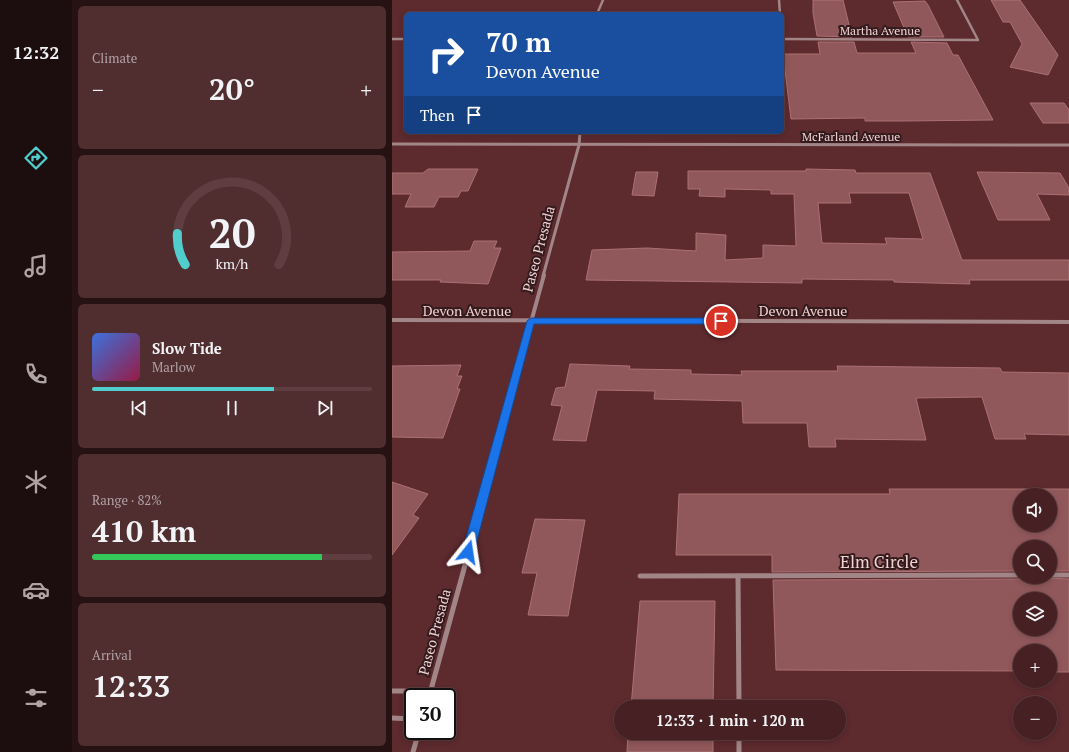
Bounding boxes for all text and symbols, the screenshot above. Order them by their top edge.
text: 70 m [486,23,551,60]
street label: Martha Avenue [840,23,920,38]
icon: right [420,28,472,80]
text: 12:32 [13,40,59,64]
text: Climate [92,49,137,67]
text: Devon Avenue [486,59,600,83]
text: 20° [209,69,255,109]
text: − [92,75,104,104]
text: + [360,75,372,104]
icon: arrive [463,104,485,126]
text: Then [420,105,455,125]
street label: McFarland Avenue [802,129,900,144]
icon: directions [22,144,50,172]
street label: Paseo Presada [517,204,559,294]
text: 20 [208,205,256,260]
icon: music [22,252,50,280]
text: km/h [216,253,249,272]
street label: Devon Avenue [423,301,511,320]
street label: Devon Avenue [759,301,847,320]
pin [704,304,738,338]
icon: arrive [710,310,732,332]
text: Slow Tide [152,338,222,358]
text: Marlow [152,358,195,376]
icon: phone [22,360,50,388]
icon: previous [128,397,150,419]
icon: pause [221,397,243,419]
icon: next [314,397,336,419]
icon: climate [22,468,50,496]
map controls [1013,488,1057,740]
button: sound [1013,488,1057,532]
text: Range · 82% [92,491,162,509]
text: 410 km [92,511,196,551]
position arrow [447,531,489,573]
button: search [1013,540,1057,584]
street label: Elm Circle [840,550,918,573]
icon: car [22,576,50,604]
street label: Paseo Presada [413,587,455,677]
button: layers [1013,592,1057,636]
button: + [1013,644,1057,688]
text: Arrival [92,646,132,664]
text: 12:33 [92,666,170,706]
icon: filters [22,684,50,712]
speed limit sign: 30 [404,688,456,740]
button: − [1013,696,1057,740]
text: 12:33 · 1 min · 120 m [656,710,804,730]

